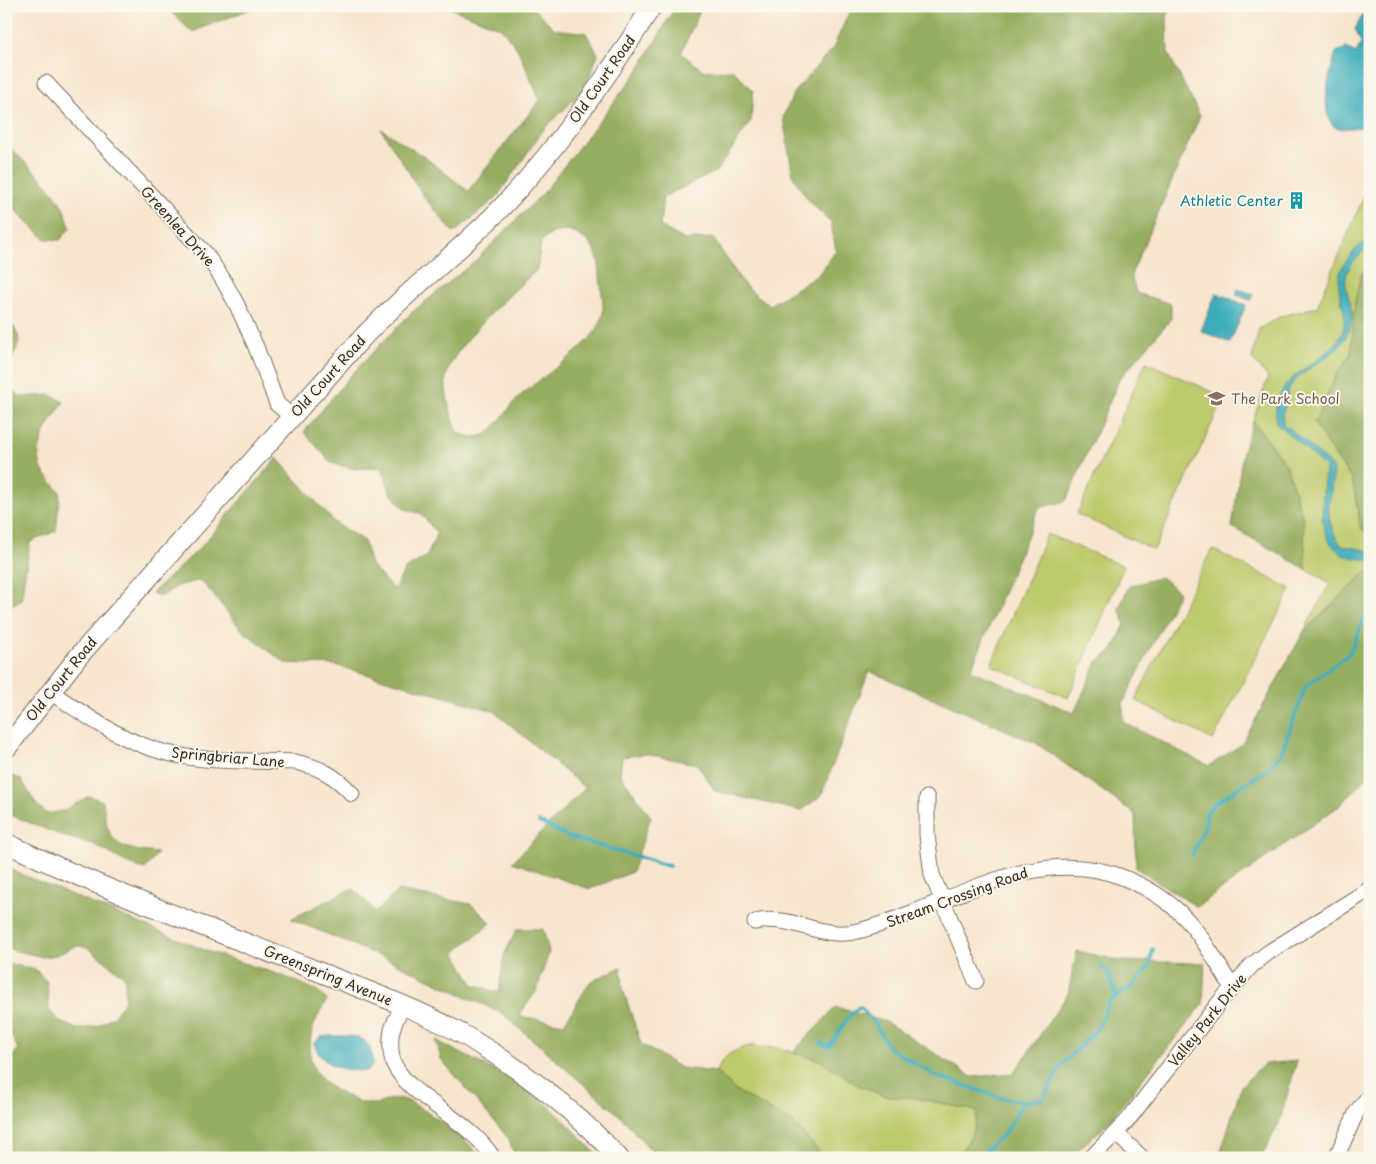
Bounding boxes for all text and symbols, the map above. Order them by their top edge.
street label: Old Court Road [564,31,640,127]
street label: Greenlea Drive [136,181,220,271]
place label: Athletic Center [1180,190,1283,211]
building icon: Athletic Center [1287,190,1307,210]
street label: Old Court Road [286,330,370,422]
school or university icon: The Park School [1207,388,1227,408]
place label: The Park School [1231,388,1340,409]
street label: Old Court Road [20,632,102,726]
street label: Springbriar Lane [170,742,286,772]
street label: Stream Crossing Road [883,862,1031,932]
street label: Greenspring Avenue [261,940,395,1010]
street label: Valley Park Drive [1163,969,1251,1071]

